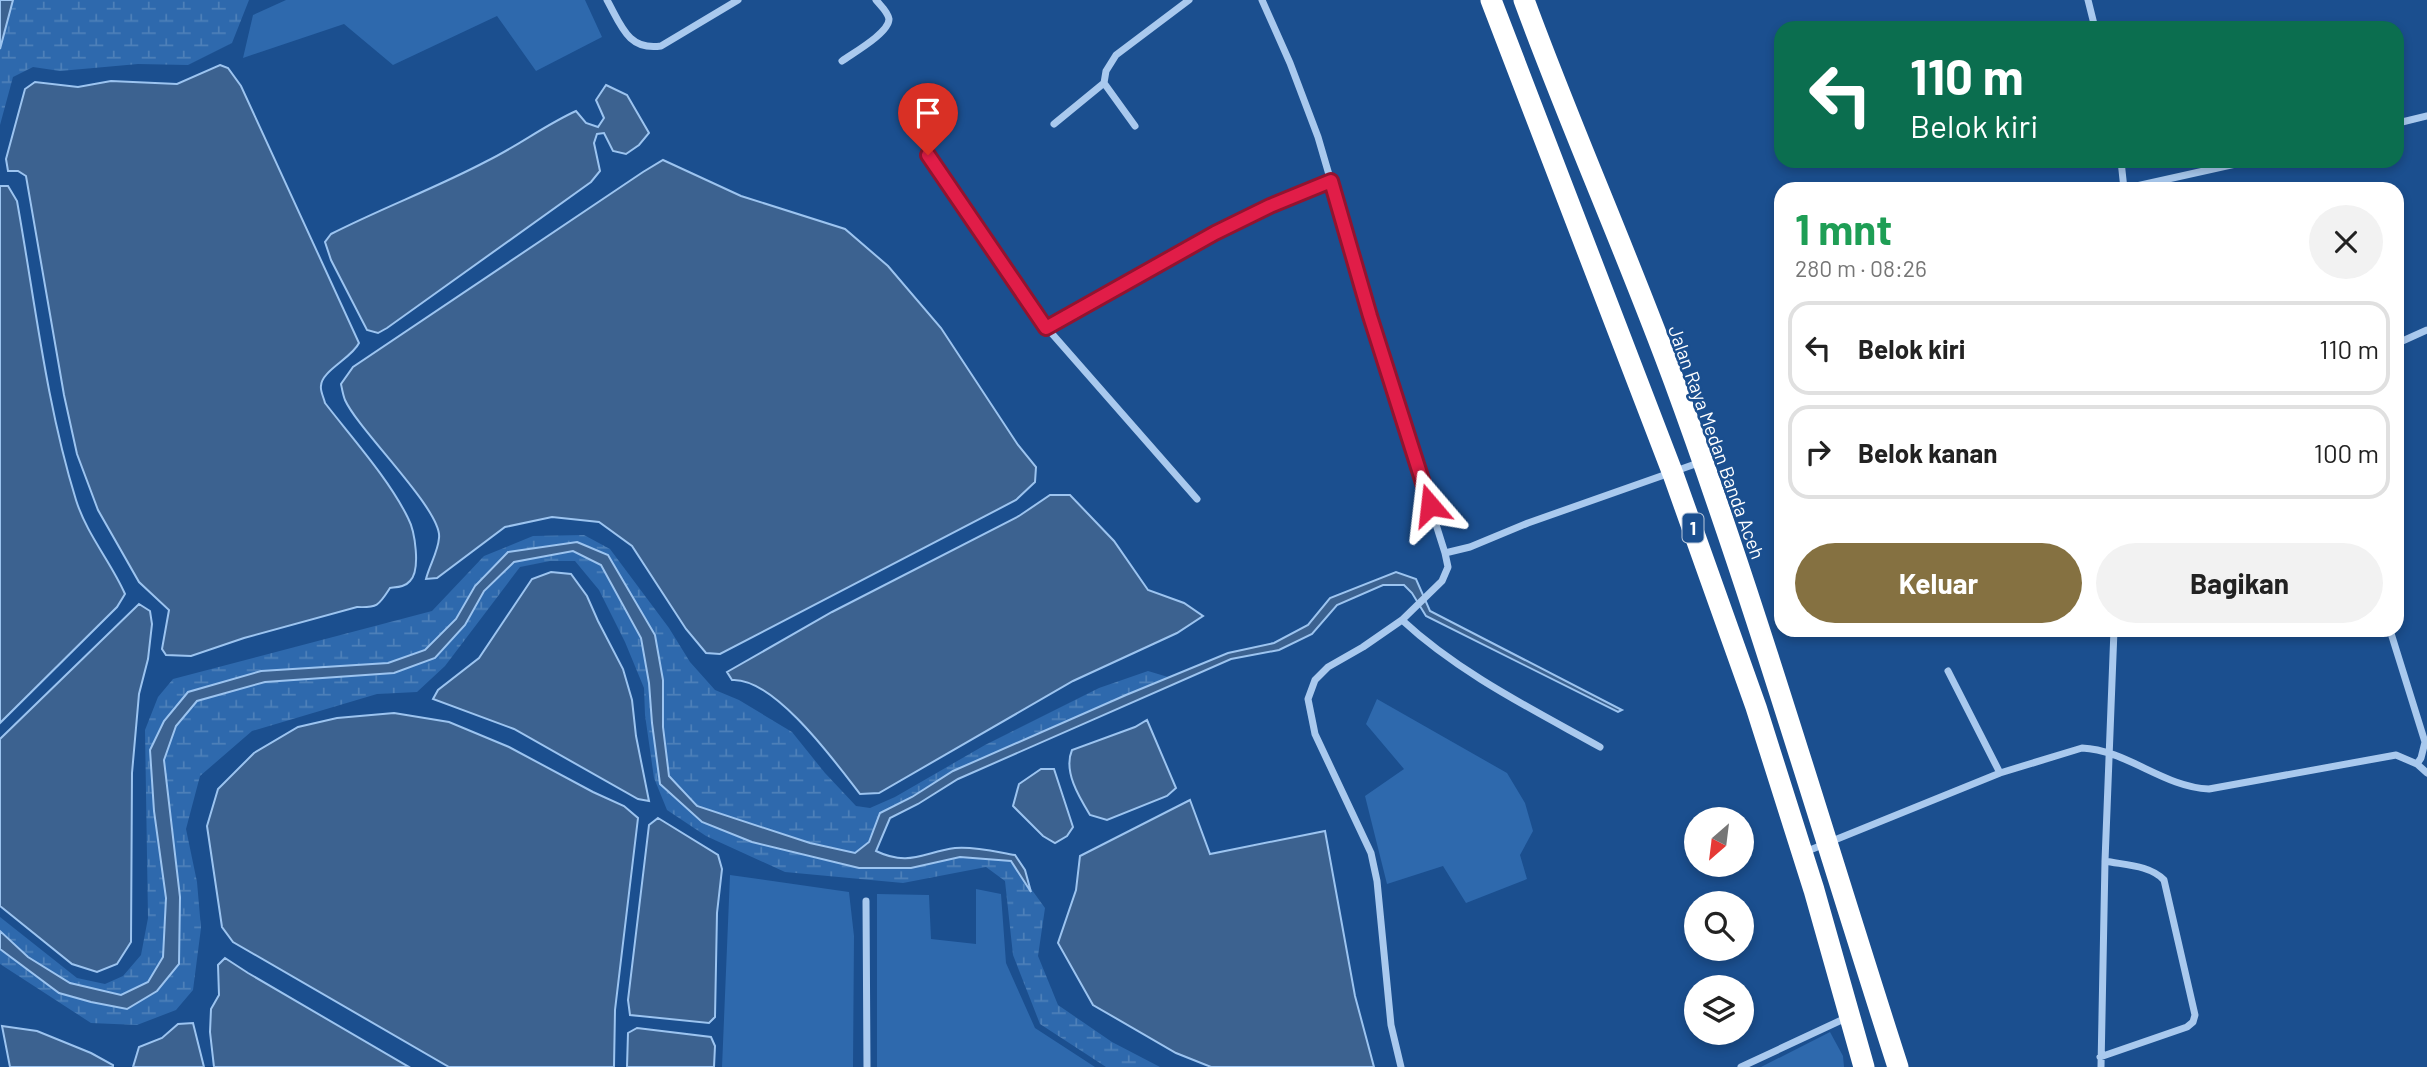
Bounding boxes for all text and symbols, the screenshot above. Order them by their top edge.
text: 110 m [1910,46,2024,105]
icon: left [1795,49,1886,140]
pin [898,83,958,155]
icon: arrive [909,94,947,132]
text: Belok kiri [1910,106,2038,144]
text: 1 mnt [1795,203,1892,253]
button: close [2309,205,2383,279]
text: 280 m · 08:26 [1795,254,1927,282]
street label: Jalan Raya Medan Banda Aceh [1664,322,1770,562]
icon: left [1799,329,1837,367]
text: Belok kiri [1858,333,1965,364]
text: 110 m [2319,333,2379,364]
icon: right [1799,433,1837,471]
text: Belok kanan [1858,437,1997,468]
text: 100 m [2314,437,2379,468]
position arrow [1393,468,1467,542]
road number: 1 [1682,514,1704,542]
button: Keluar [1795,543,2082,623]
button: Bagikan [2096,543,2383,623]
north arrow [1684,807,1754,877]
map controls [1684,807,1754,1045]
button: search [1684,891,1754,961]
button: layers [1684,975,1754,1045]

